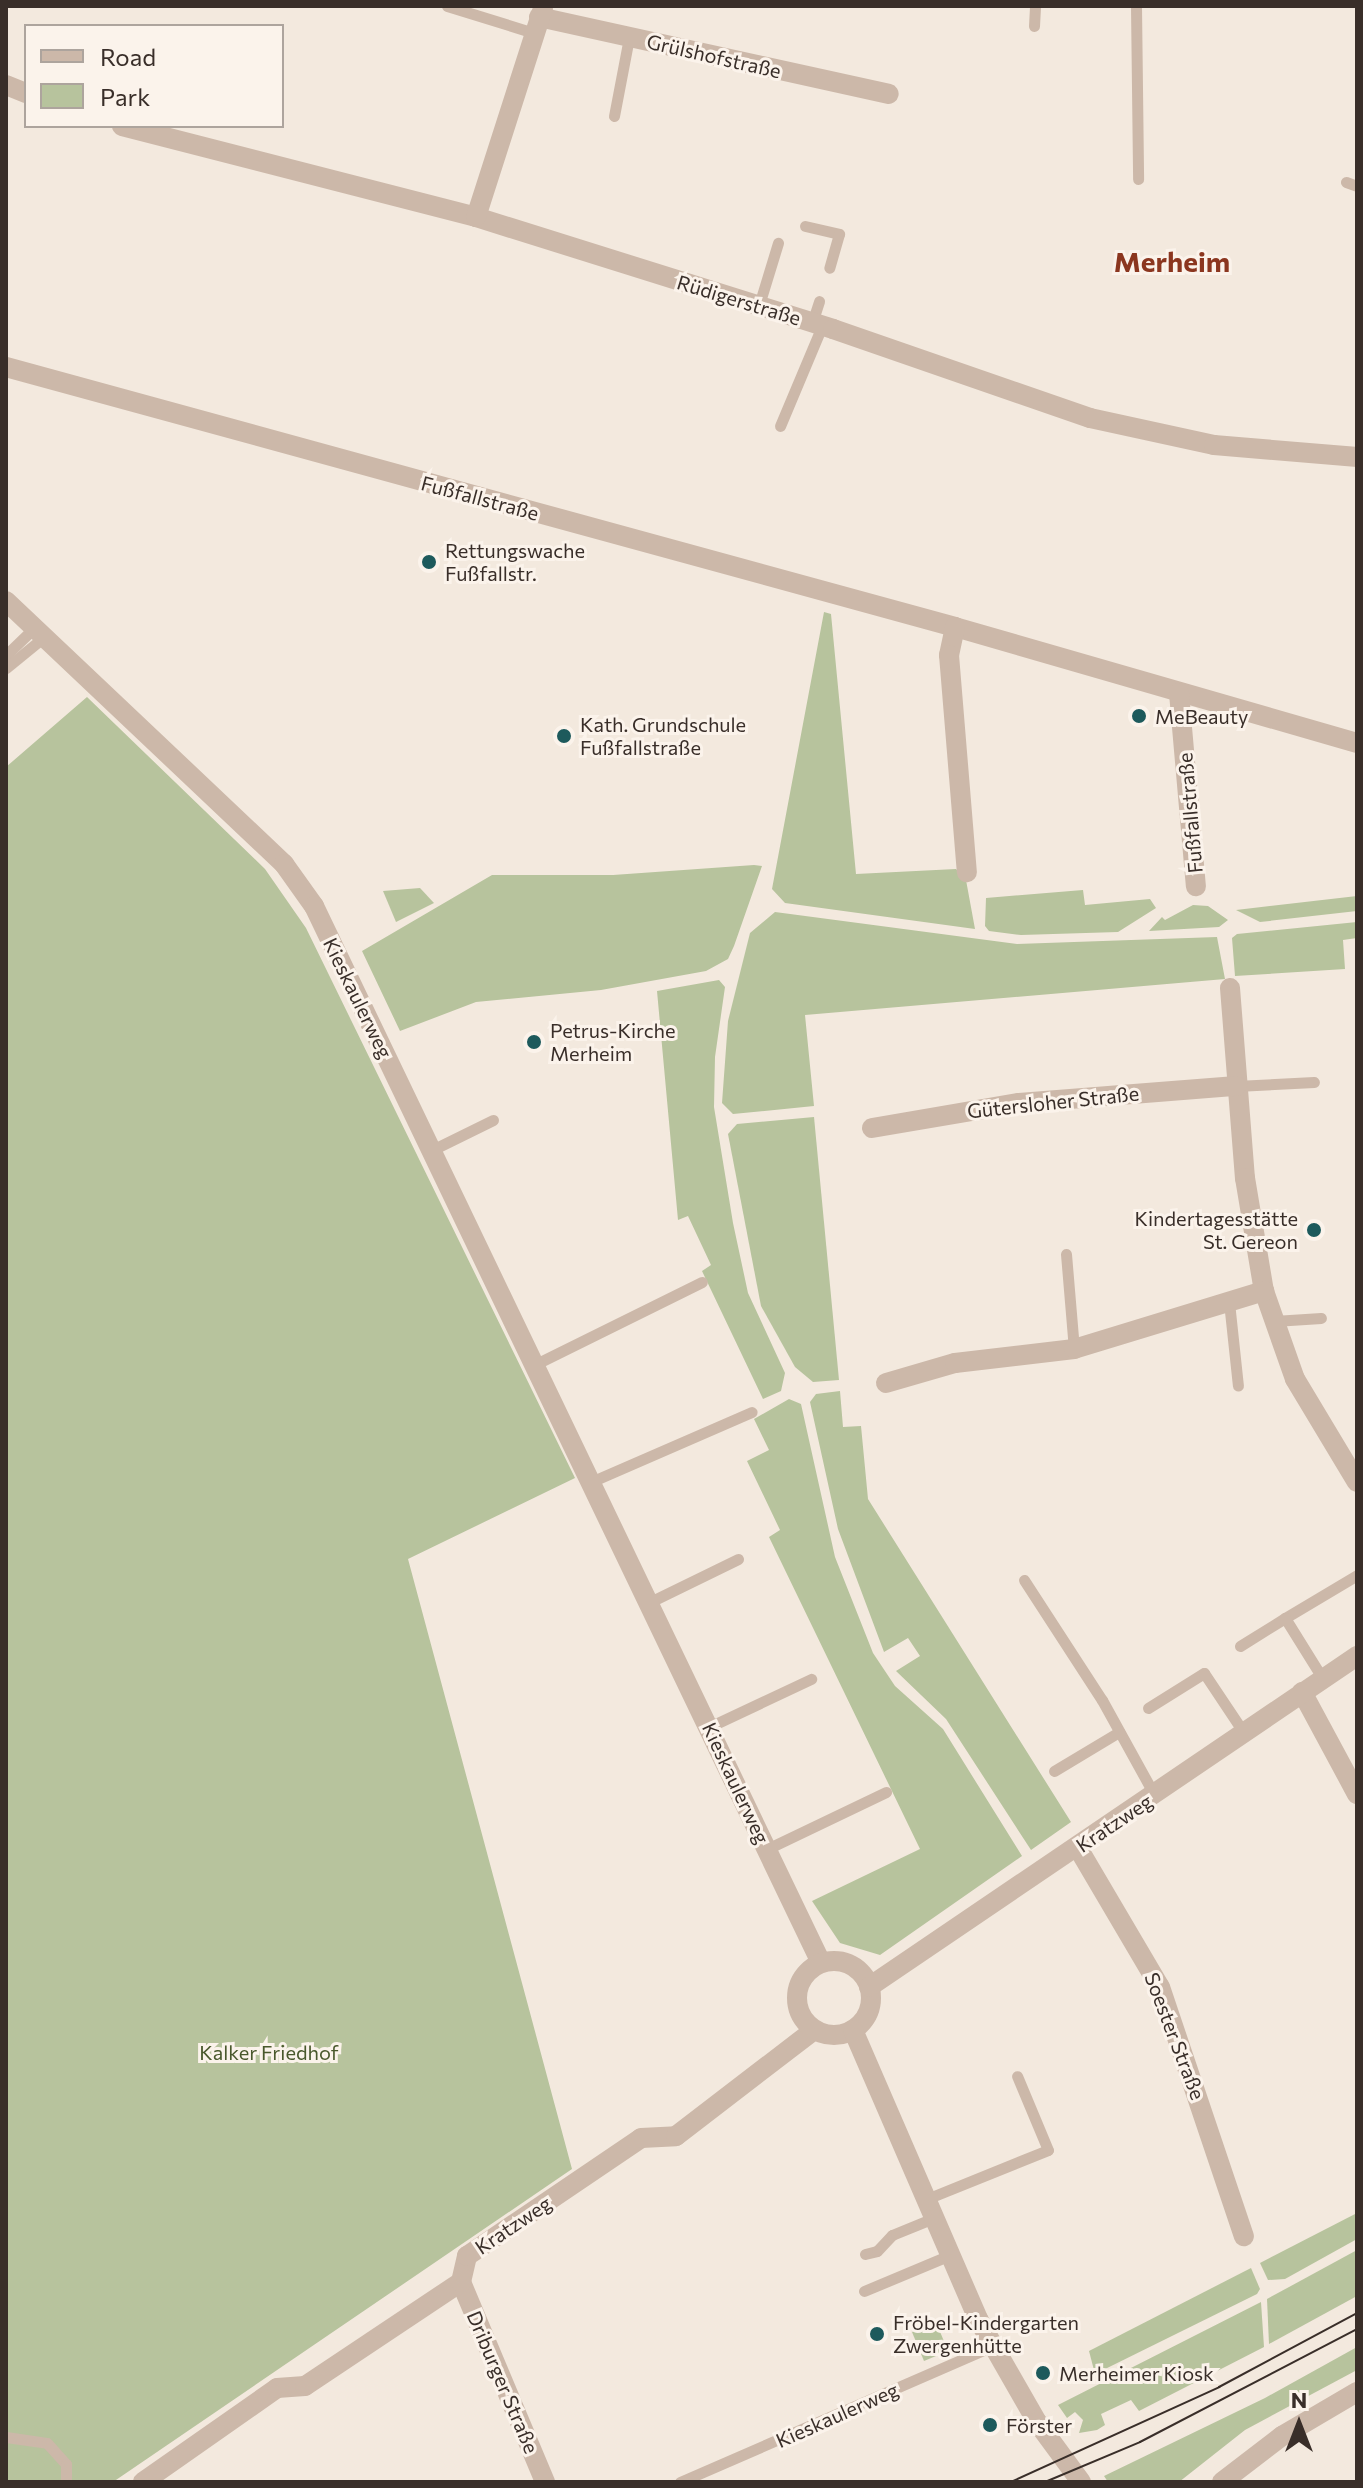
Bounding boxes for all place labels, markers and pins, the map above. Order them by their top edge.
place label: Rettungswache Fußfallstr. [445,538,585,585]
marker: Rettungswache Fußfallstr. [420,553,438,571]
place label: MeBeauty [1155,704,1248,728]
marker: MeBeauty [1130,707,1148,725]
place label: Kath. Grundschule Fußfallstraße [580,712,746,759]
marker: Kath. Grundschule Fußfallstraße [555,727,573,745]
place label: Petrus-Kirche Merheim [550,1018,676,1065]
marker: Petrus-Kirche Merheim [525,1033,543,1051]
place label: Kindertagesstätte St. Gereon [1135,1206,1298,1253]
marker: Kindertagesstätte St. Gereon [1305,1221,1323,1239]
place label: Fröbel-Kindergarten Zwergenhütte [893,2310,1079,2357]
marker: Fröbel-Kindergarten Zwergenhütte [868,2325,886,2343]
place label: Merheimer Kiosk [1059,2361,1214,2385]
marker: Merheimer Kiosk [1034,2364,1052,2382]
place label: Förster [1006,2413,1072,2437]
marker: Förster [981,2416,999,2434]

